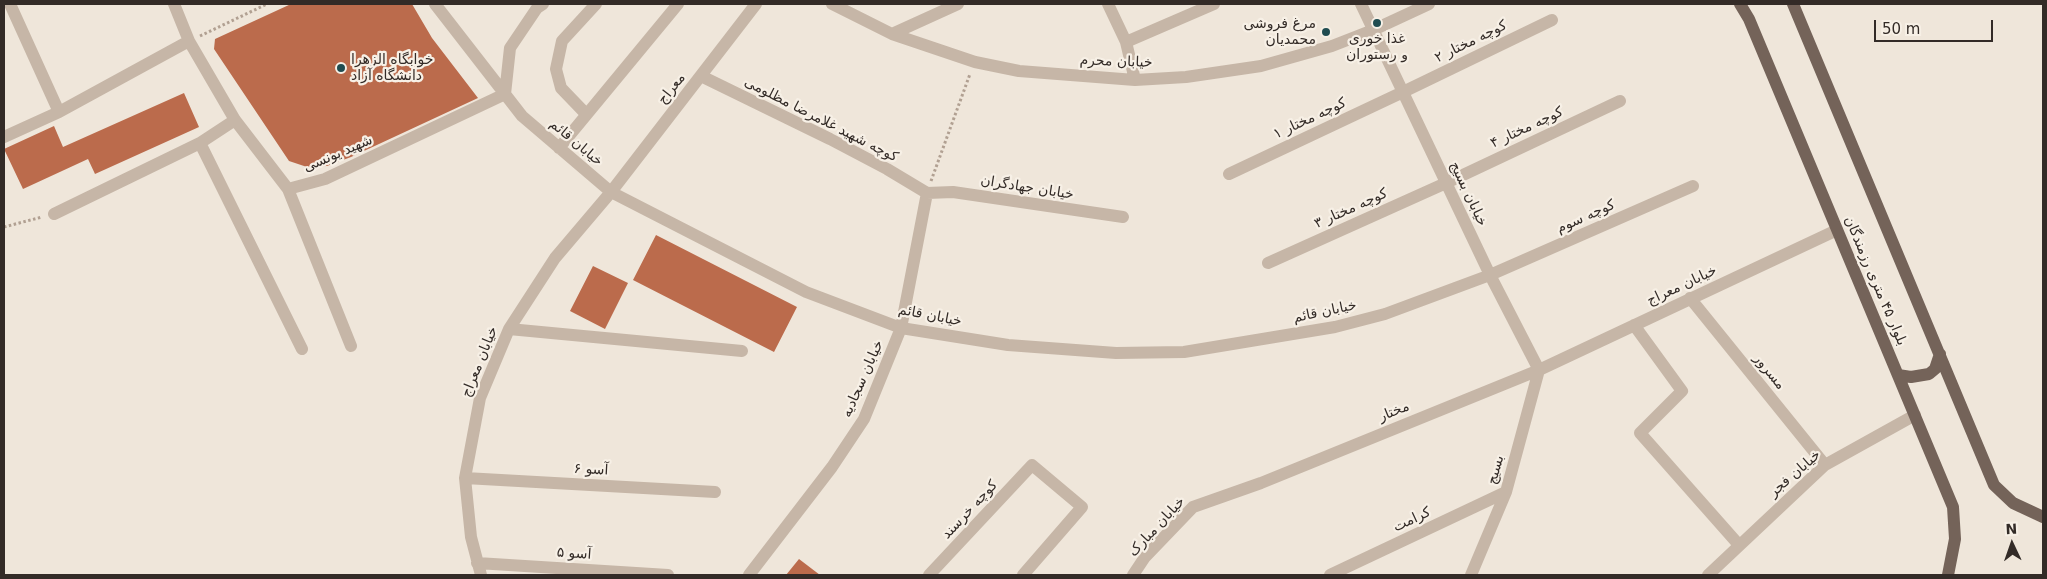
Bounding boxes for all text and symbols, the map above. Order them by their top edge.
scale bar [1877,10,1996,42]
place label: مرغ فروشی محمدیان [1243,16,1316,48]
marker: غذا خوری و رستوران [1371,17,1383,29]
street label: کوچه مختار ۲ [1432,17,1510,67]
text: 50 m [1882,20,1920,38]
marker: مرغ فروشی محمدیان [1320,26,1332,38]
place label: غذا خوری و رستوران [1346,31,1408,64]
place label: خوابگاه الزهرا دانشگاه آزاد [351,52,433,84]
street label: خیابان محرم [1079,52,1153,72]
marker: خوابگاه الزهرا دانشگاه آزاد [335,62,347,74]
street label: معراج [655,70,689,108]
street label: کوچه شهید غلامرضا مظلومی [741,74,901,166]
street label: کوچه مختار ۱ [1271,95,1349,143]
street label: کوچه مختار ۴ [1488,104,1566,152]
street label: خیابان قائم [546,116,606,170]
street label: شهید یونسی [301,132,375,176]
street label: خیابان بسیج [1446,159,1490,229]
street label: خیابان جهادگران [979,172,1075,204]
street label: کوچه مختار ۳ [1312,185,1390,233]
street label: کوچه سوم [1554,197,1618,237]
street label: بلوار ۴۵ متری رزمندگان [1840,214,1910,348]
street label: خیابان معراج [1644,263,1720,309]
street label: خیابان قائم [1292,297,1358,327]
street label: خیابان قائم [897,302,963,330]
street label: خیابان معراج [458,324,502,400]
street label: خیابان سجادیه [839,338,887,420]
street label: مسرور [1749,351,1789,393]
street label: مختار [1376,398,1412,426]
street label: خیابان فجر [1766,447,1824,501]
street label: بسیج [1484,453,1508,487]
street label: آسو ۶ [573,461,609,479]
street label: کوچه خرسند [939,477,1001,543]
street label: خیابان مبارک [1125,494,1189,560]
street label: کرامت [1391,504,1433,536]
north arrow [1987,519,2037,569]
text: N [2005,521,2017,537]
street label: آسو ۵ [556,544,592,564]

